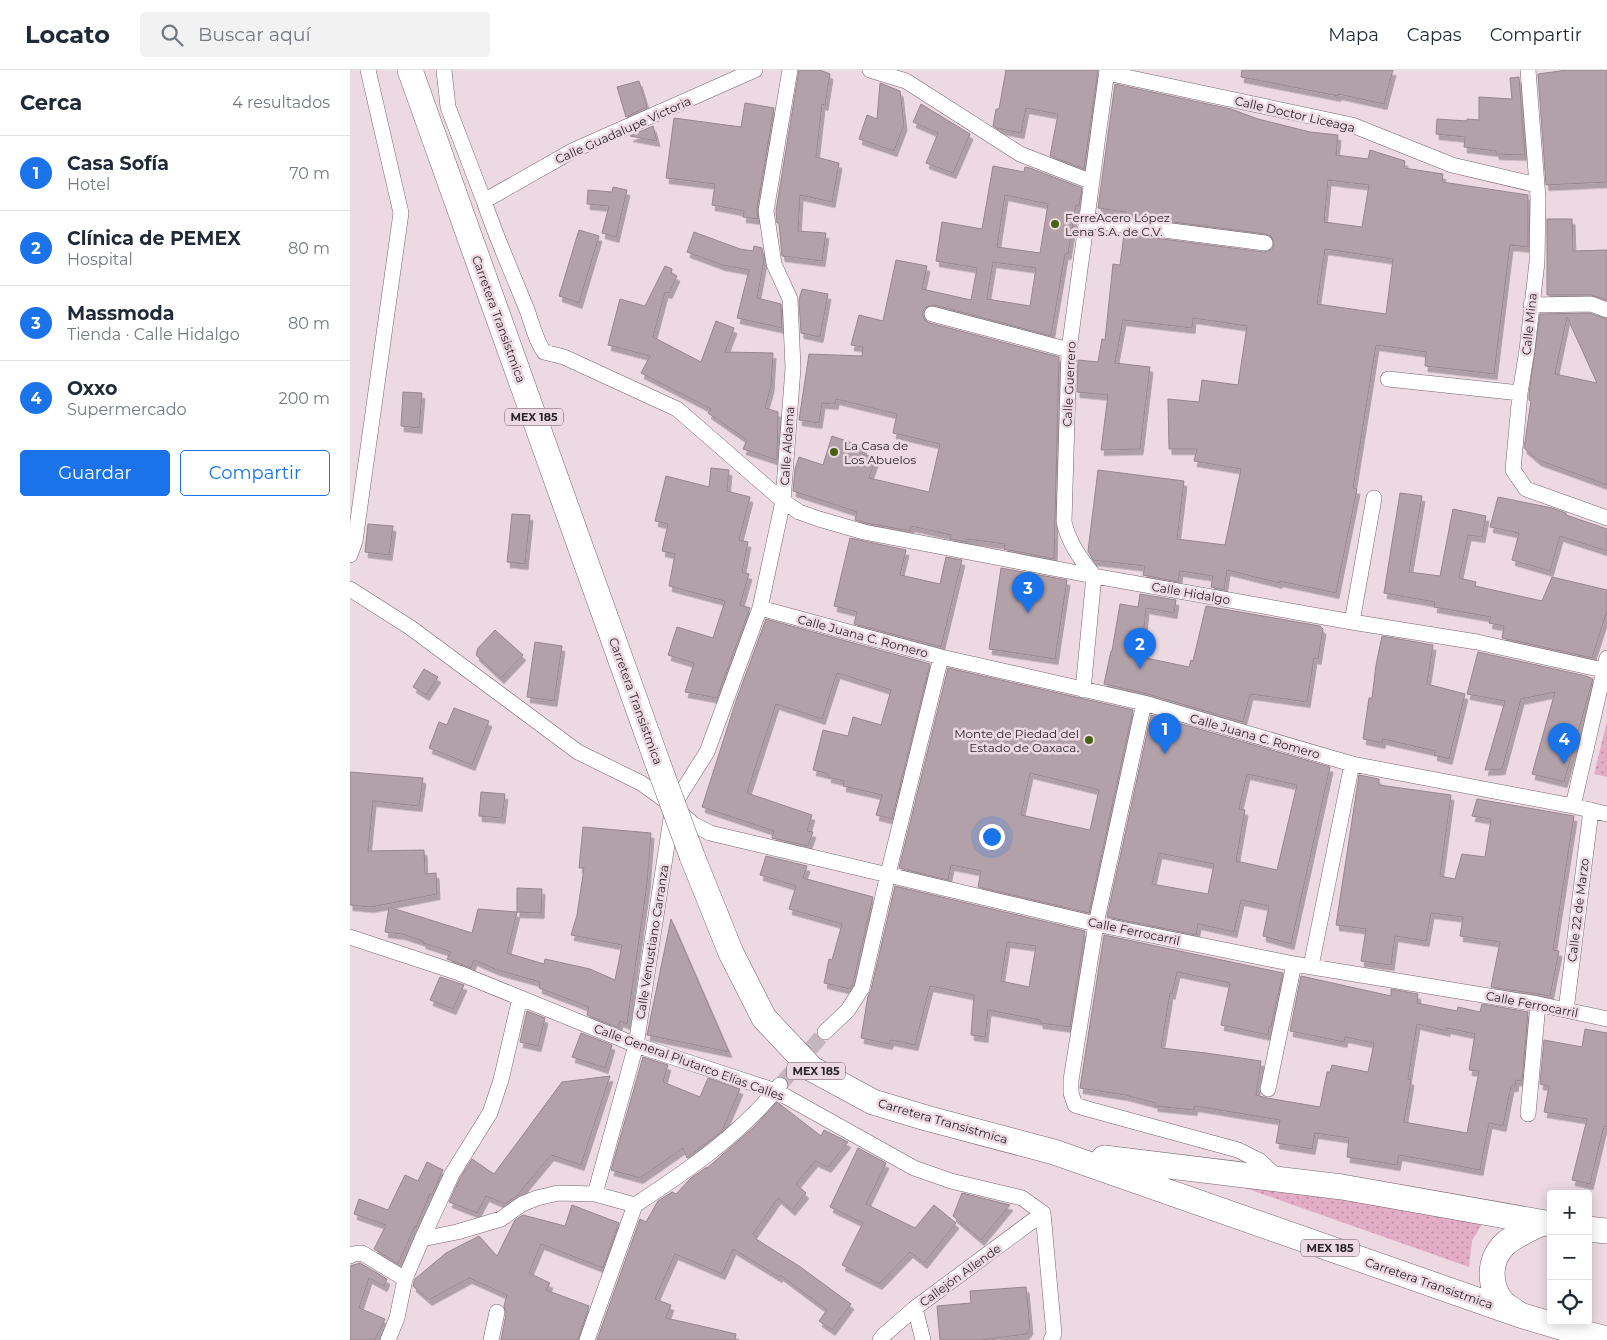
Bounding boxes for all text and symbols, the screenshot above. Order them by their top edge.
search box [140,12,490,57]
text: Locato [25,20,110,49]
icon: search [158,21,186,49]
text: Buscar aquí [198,23,311,46]
text: Mapa [1328,24,1379,46]
text: Capas [1407,24,1462,46]
text: Compartir [1490,24,1582,46]
text: Cerca [20,90,82,115]
text: 4 resultados [232,93,330,112]
street label: Calle Guadalupe Victoria [553,93,693,167]
street label: Calle Doctor Liceaga [1233,93,1357,135]
text: Casa Sofía [67,152,169,175]
text: 1 [33,164,39,183]
text: 70 m [289,164,330,183]
text: Hotel [67,175,110,194]
place label: FerreAcero López Lena S.A. de C.V. [1065,210,1170,239]
marker: FerreAcero López Lena S.A. de C.V. [1049,218,1061,230]
text: Clínica de PEMEX [67,227,241,250]
text: 2 [31,239,41,258]
text: 80 m [288,239,330,258]
text: Hospital [67,250,133,269]
street label: Carretera Transistmica [469,253,529,385]
street label: Calle Mina [1518,292,1540,356]
text: Massmoda [67,302,174,325]
text: 3 [31,314,41,333]
text: 80 m [288,314,330,333]
text: Tienda · Calle Hidalgo [67,325,240,344]
street label: Calle Guerrero [1059,341,1079,427]
text: Oxxo [67,377,118,400]
text: 4 [30,389,42,408]
text: 200 m [279,389,330,408]
text: Supermercado [67,400,187,419]
street label: Calle Aldama [777,406,797,486]
road number: MEX 185 [505,408,563,426]
place label: La Casa de Los Abuelos [844,438,916,467]
marker: La Casa de Los Abuelos [828,446,840,458]
button: Guardar [20,450,170,496]
button: Compartir [180,450,330,496]
pin: 3 [1012,572,1044,613]
street label: Calle Hidalgo [1151,579,1231,607]
street label: Calle Juana C. Romero [796,611,930,661]
pin: 2 [1124,628,1156,669]
street label: Carretera Transistmica [606,635,666,767]
street label: Calle Juana C. Romero [1188,710,1322,762]
pin: 1 [1149,713,1181,754]
pin: 4 [1548,723,1580,764]
place label: Monte de Piedad del Estado de Oaxaca. [954,726,1079,755]
marker: Monte de Piedad del Estado de Oaxaca. [1083,734,1095,746]
your location [979,824,1005,850]
street label: Calle 22 de Marzo [1564,857,1592,963]
street label: Calle Venustiano Carranza [632,864,672,1020]
street label: Calle Ferrocarril [1087,914,1181,948]
street label: Calle Ferrocarril [1485,988,1579,1020]
street label: Calle General Plutarco Elías Calles [592,1021,786,1104]
road number: MEX 185 [787,1062,845,1079]
street label: Carretera Transistmica [876,1095,1010,1147]
map controls [1547,1190,1592,1325]
button: + [1547,1190,1592,1235]
button: − [1547,1235,1592,1280]
street label: Callejón Allende [916,1240,1004,1310]
road number: MEX 185 [1301,1240,1359,1256]
street label: Carretera Transistmica [1363,1254,1495,1312]
button: locate [1547,1280,1592,1325]

